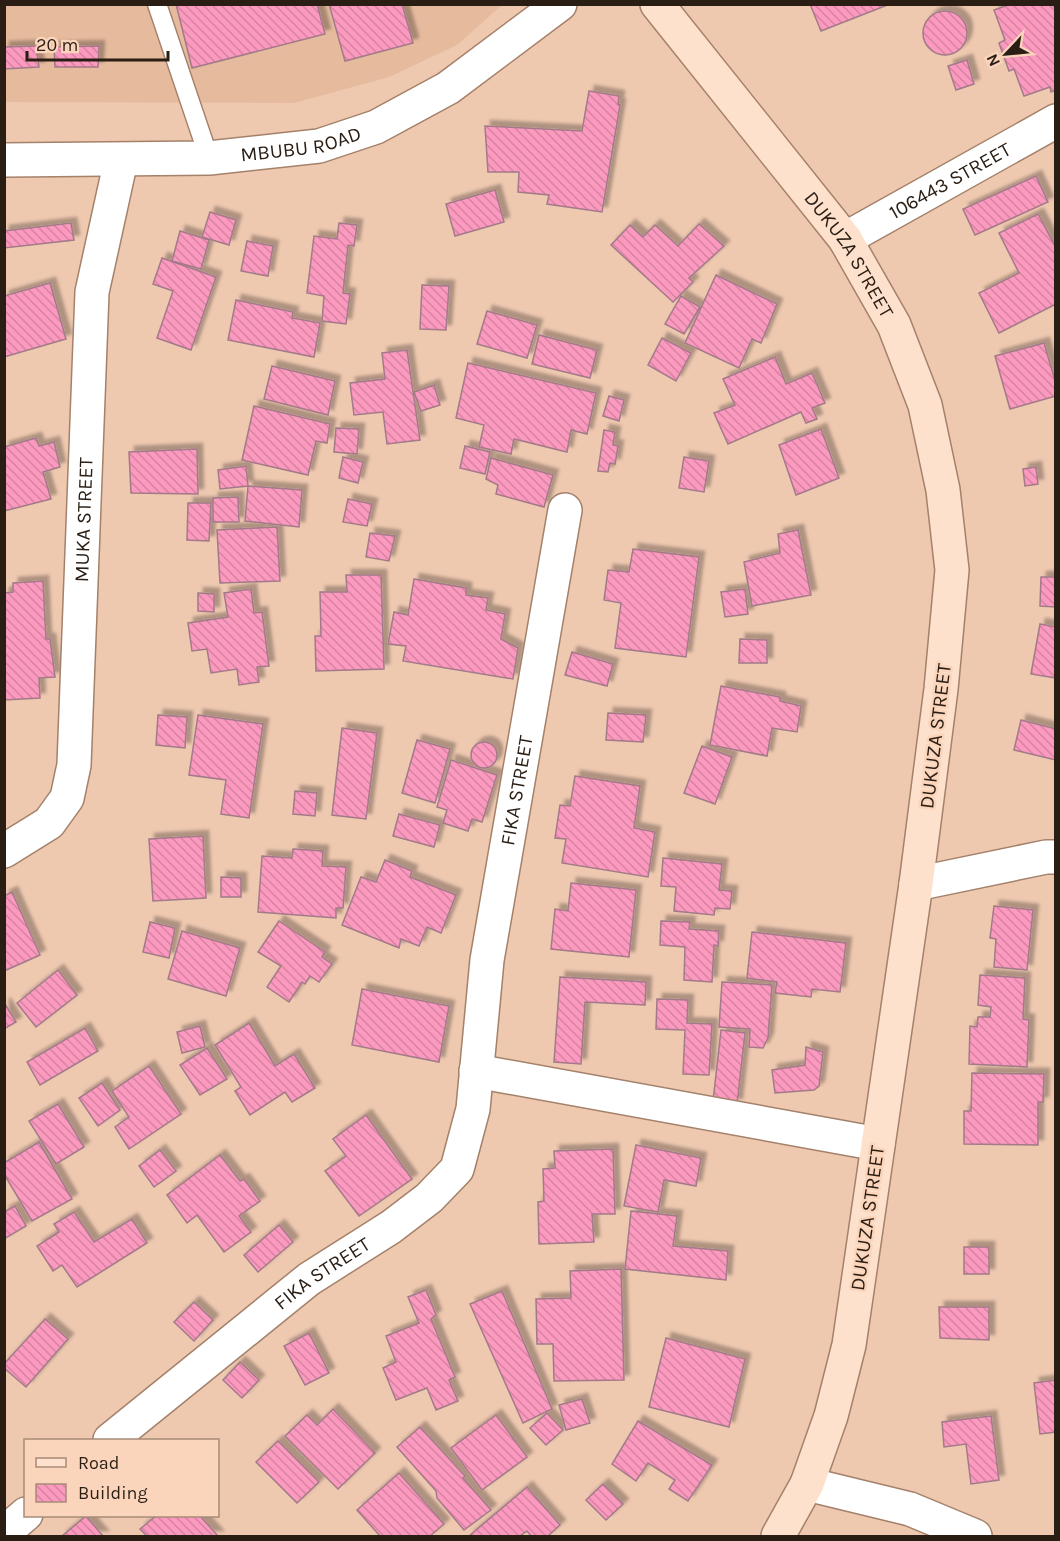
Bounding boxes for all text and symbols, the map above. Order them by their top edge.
scale bar [27,24,168,62]
north arrow [976,24,1036,84]
text: 20 m [36,34,78,56]
text: N [982,51,1004,70]
street label: MBUBU ROAD [239,122,364,166]
street label: 106443 STREET [885,138,1015,224]
street label: DUKUZA STREET [799,187,898,322]
street label: MUKA STREET [70,457,98,583]
street label: DUKUZA STREET [915,662,956,810]
street label: FIKA STREET [496,734,538,847]
street label: DUKUZA STREET [846,1144,889,1292]
street label: FIKA STREET [270,1232,374,1315]
legend [24,1439,219,1517]
text: Road [78,1452,119,1474]
text: Building [78,1482,148,1504]

